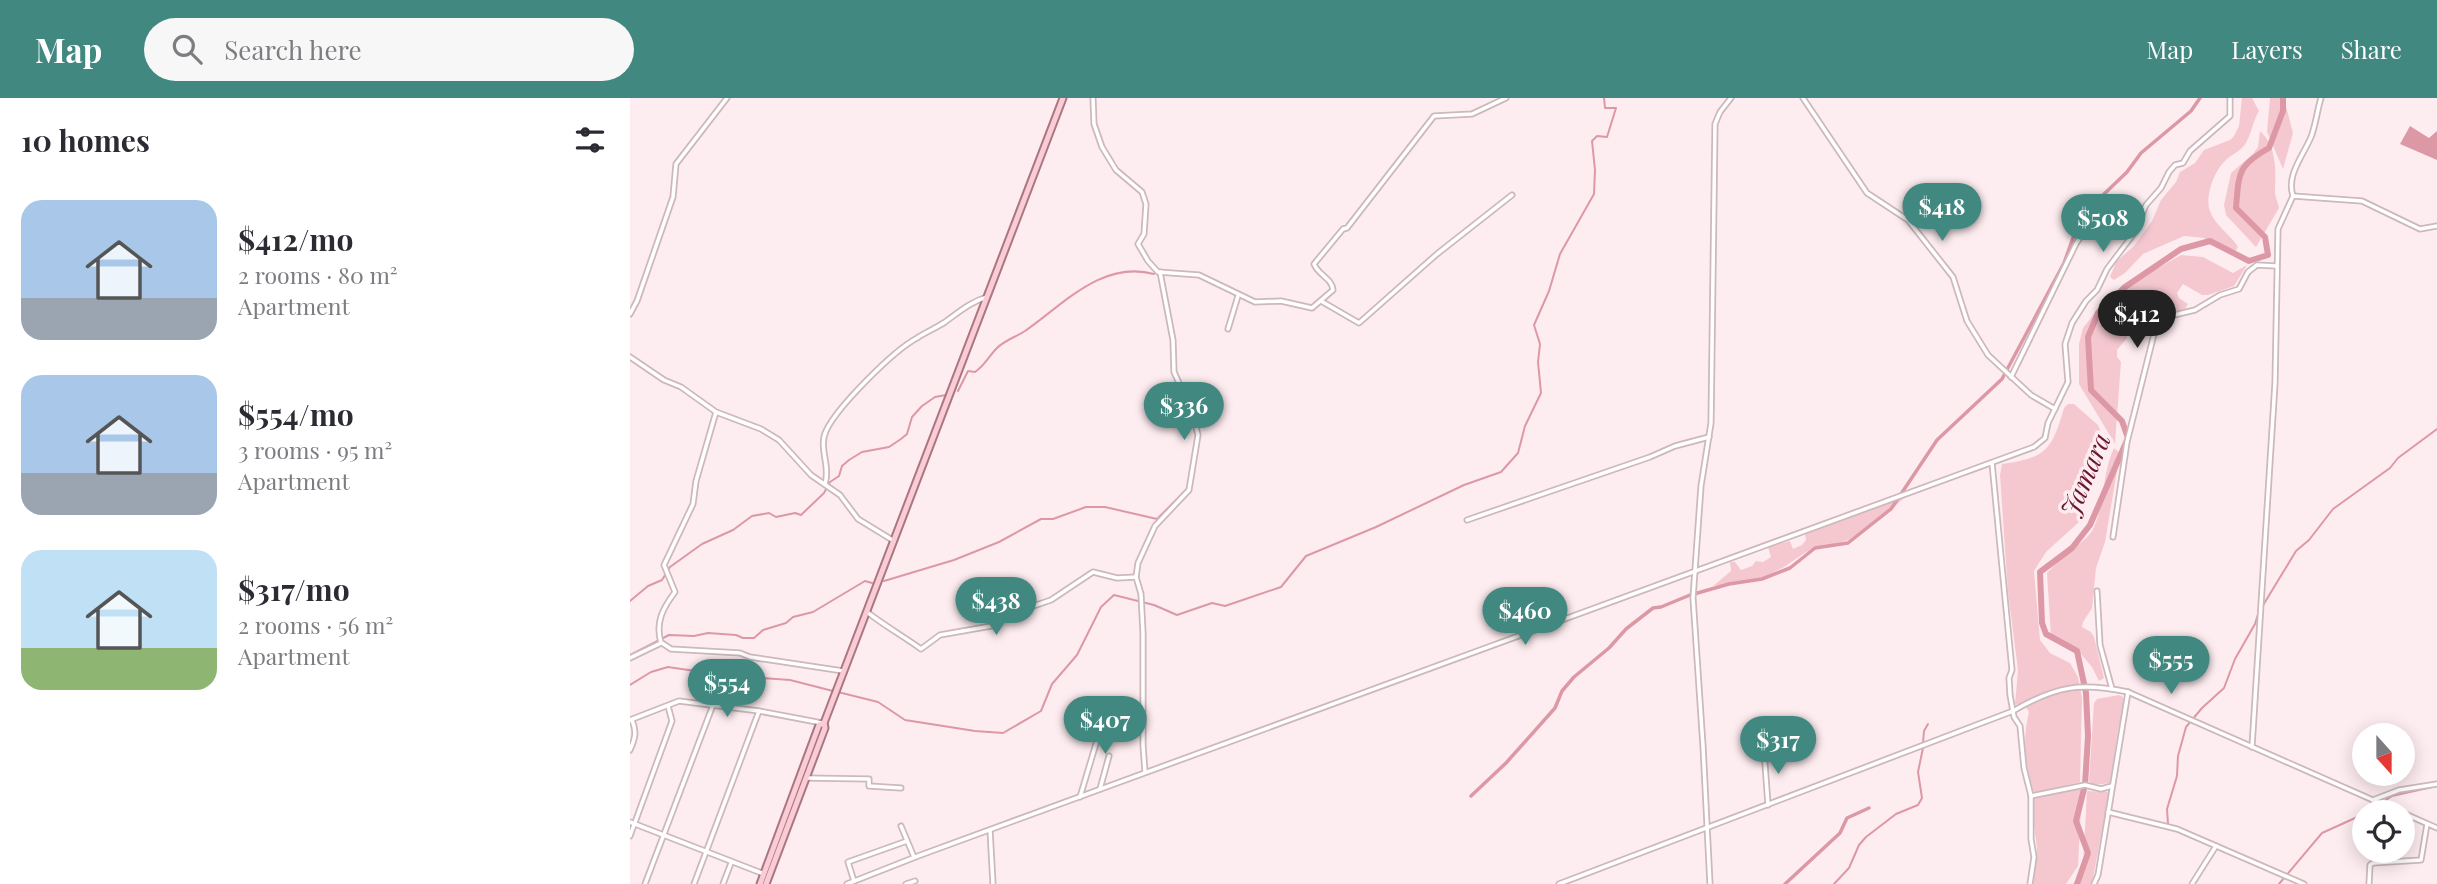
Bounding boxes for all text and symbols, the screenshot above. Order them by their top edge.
search box [144,18,634,81]
text: Map [35,27,102,71]
icon: search [168,30,206,68]
text: Search here [224,32,362,67]
text: Map [2147,33,2193,65]
text: Layers [2231,33,2303,65]
text: Share [2341,33,2402,65]
text: 10 homes [21,120,150,160]
icon: filters [571,121,609,159]
pin: $418 [1901,184,1983,243]
text: $418 [1918,190,1966,221]
pin: $508 [2062,194,2144,254]
text: $508 [2077,201,2129,232]
text: $412/mo [238,219,353,259]
icon: home [77,228,161,312]
text: 2 rooms · 80 m² [238,259,398,290]
text: Apartment [238,290,350,321]
pin: $412 [2096,290,2178,350]
text: $412 [2114,297,2160,328]
pin: $336 [1143,382,1225,442]
text: $336 [1160,389,1208,420]
text: $554/mo [238,394,354,434]
icon: home [77,403,161,487]
water label: Jamara [2051,427,2118,522]
text: 3 rooms · 95 m² [238,434,392,465]
text: Apartment [238,465,350,496]
text: $317/mo [238,569,350,609]
icon: home [77,578,161,662]
pin: $438 [955,578,1037,637]
text: $438 [971,584,1021,615]
pin: $460 [1484,588,1566,647]
text: $460 [1498,594,1552,625]
text: 2 rooms · 56 m² [238,609,393,640]
pin: $555 [2130,636,2212,696]
text: Apartment [238,640,350,671]
text: $555 [2149,643,2193,674]
pin: $554 [686,660,768,719]
text: $554 [704,666,750,697]
pin: $407 [1064,696,1146,756]
text: $407 [1080,703,1130,734]
pin: $317 [1737,716,1819,776]
text: $317 [1756,723,1800,754]
north arrow [2352,723,2415,786]
map controls [2352,723,2415,863]
button: locate [2352,800,2415,863]

